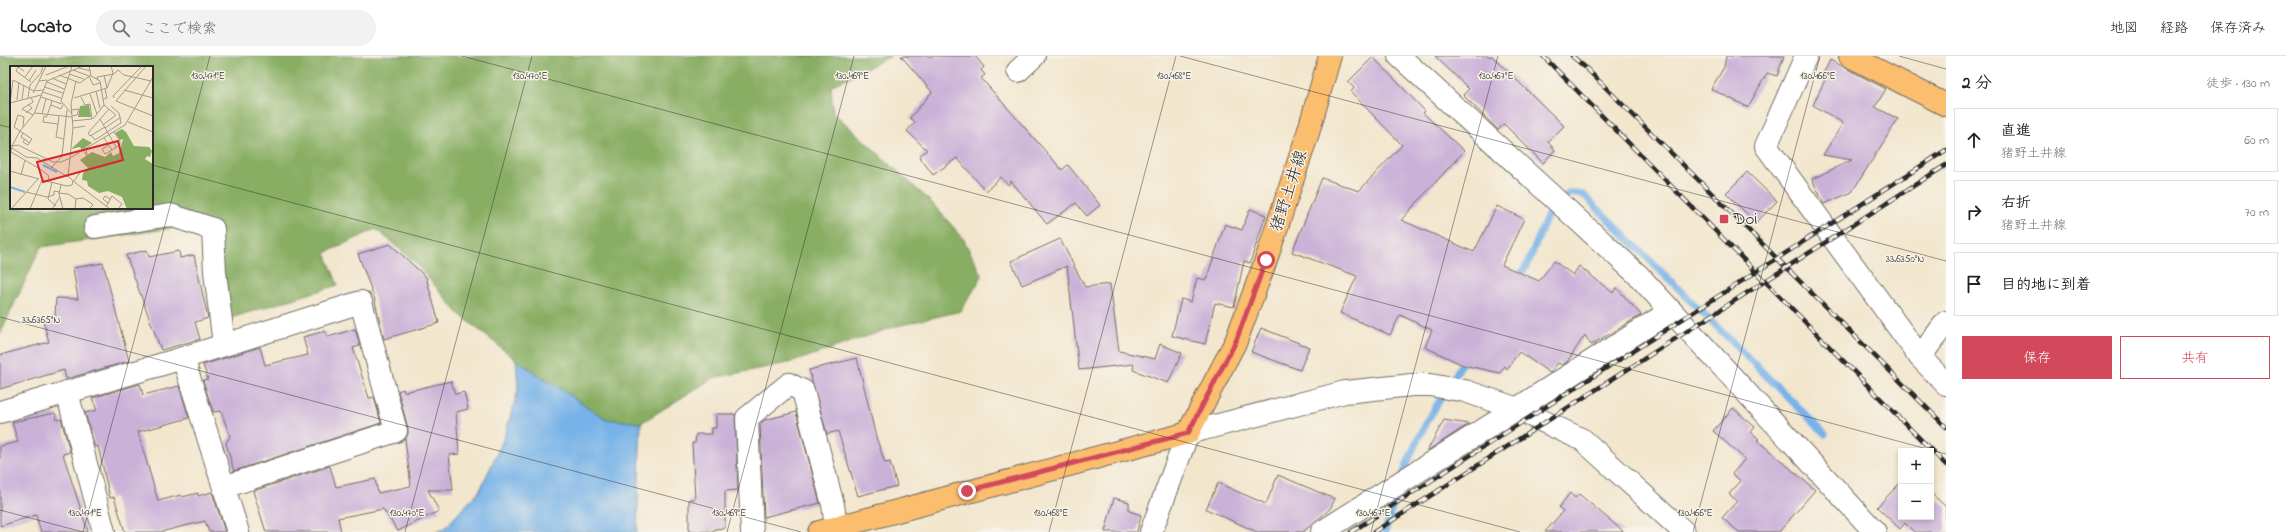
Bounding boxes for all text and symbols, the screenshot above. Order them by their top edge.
search box [96,10,376,46]
text: Locato [20,14,72,41]
icon: search [110,17,132,39]
text: ここで検索 [142,18,217,40]
text: 地図 [2110,18,2138,39]
text: 経路 [2160,18,2188,39]
text: 保存済み [2210,18,2266,39]
inset map [10,66,153,209]
text: 130.471°E [191,69,225,84]
text: 130.470°E [513,69,547,84]
text: 130.469°E [835,69,869,84]
text: 130.468°E [1157,69,1191,84]
text: 130.467°E [1478,69,1514,84]
text: 130.466°E [1800,69,1836,84]
text: 2 分 [1962,71,1992,96]
text: 徒歩 · 130 m [2206,74,2270,93]
text: 直進 [2001,120,2031,142]
icon: ahead [1963,129,1985,151]
text: 60 m [2244,131,2269,150]
text: 猪野土井線 [2001,144,2066,163]
street label: 猪野土井線 [1264,147,1314,235]
text: 右折 [2001,192,2031,214]
icon: right [1963,201,1985,223]
text: 70 m [2245,203,2269,222]
place label: Doi [1732,207,1757,232]
marker: Doi [1718,213,1730,225]
text: 猪野土井線 [2001,216,2066,235]
route start [1257,251,1275,269]
text: 33.6350°N [1886,252,1924,267]
icon: arrive [1963,273,1985,295]
text: 目的地に到着 [2001,274,2091,296]
text: 33.6365°N [22,313,60,328]
button: 保存 [1962,336,2112,379]
button: 共有 [2120,336,2270,379]
map controls [1898,448,1934,520]
button: + [1898,448,1934,484]
route end [958,482,976,500]
button: − [1898,484,1934,520]
text: 130.471°E [68,506,102,521]
text: 130.470°E [390,506,424,521]
text: 130.469°E [712,506,746,521]
text: 130.468°E [1034,506,1068,521]
text: 130.467°E [1355,506,1391,521]
text: 130.466°E [1677,506,1713,521]

